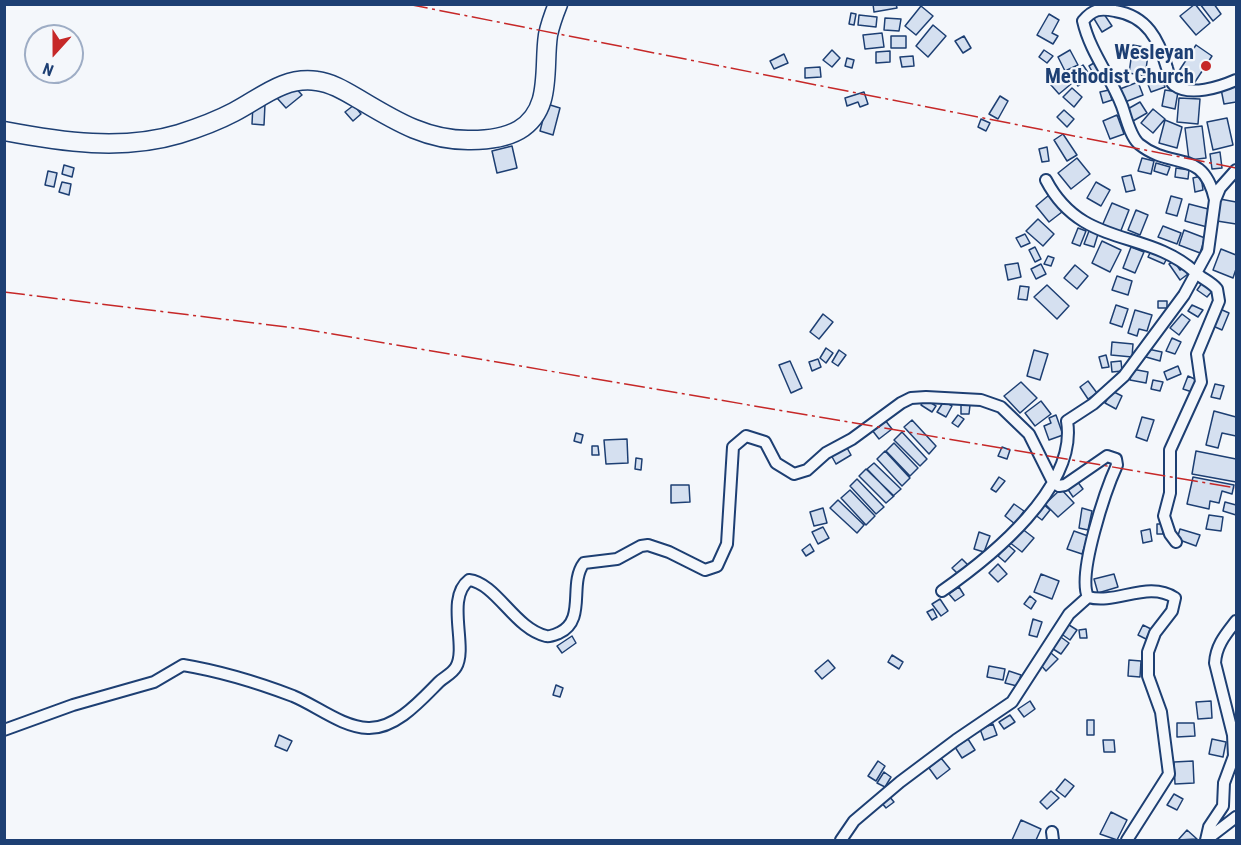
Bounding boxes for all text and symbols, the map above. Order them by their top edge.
north arrow [24,24,84,84]
place label: Wesleyan Methodist Church [1045,41,1194,91]
text: N [40,59,56,80]
marker: Wesleyan Methodist Church [1199,59,1213,73]

